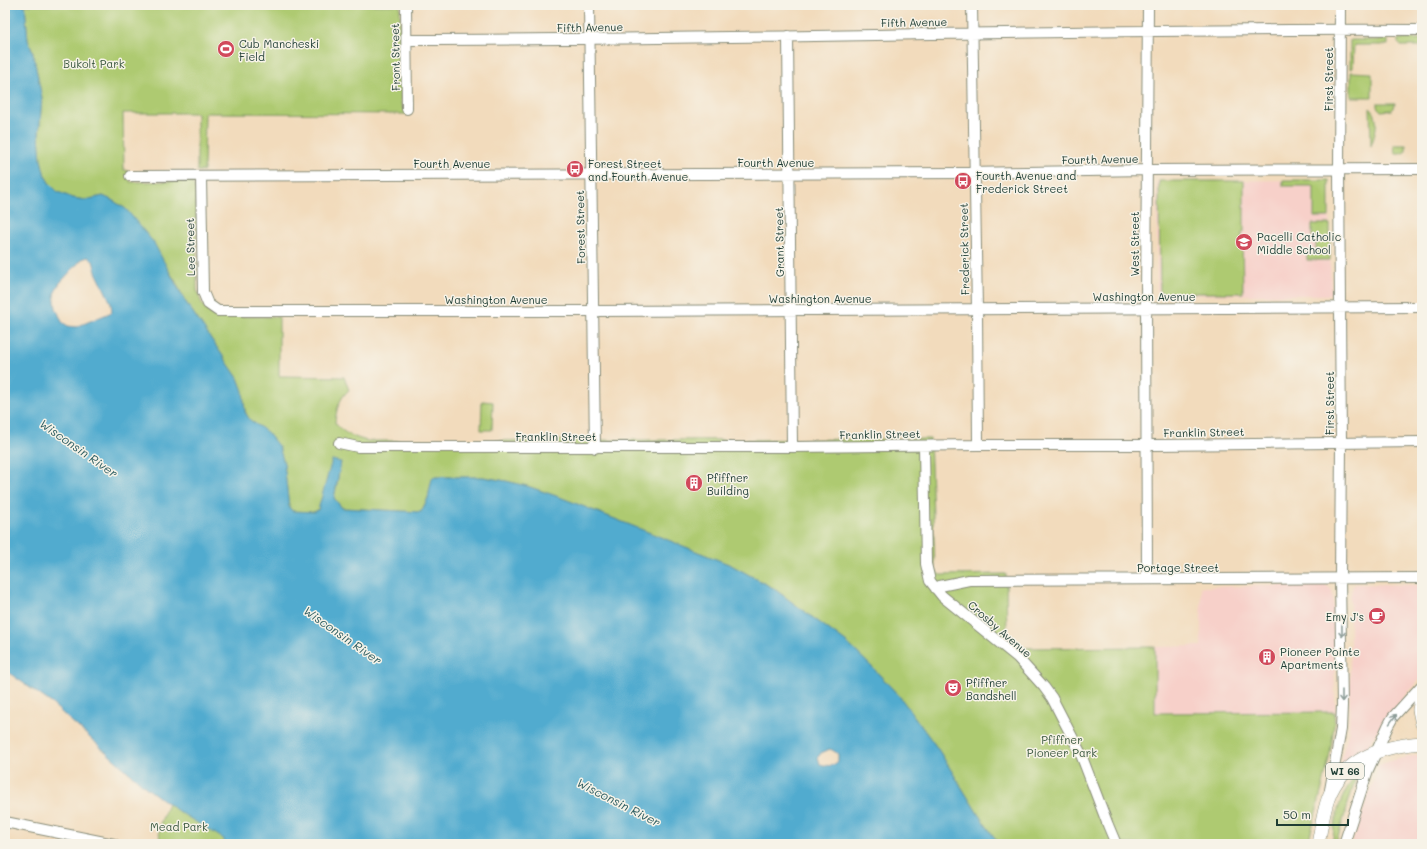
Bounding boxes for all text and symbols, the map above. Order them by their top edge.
street label: Fifth Avenue [881,14,948,30]
street label: Fifth Avenue [557,19,624,35]
street label: Front Street [387,23,403,91]
place label: Cub Mancheski Field [239,36,319,64]
sports icon: Cub Mancheski Field [216,39,236,59]
street label: First Street [1321,47,1336,111]
park label: Bukolt Park [63,56,125,71]
street label: Fourth Avenue [1061,151,1139,167]
street label: Fourth Avenue [738,155,815,170]
street label: Fourth Avenue [414,156,491,171]
place label: Forest Street and Fourth Avenue [588,156,688,184]
bus stop icon: Forest Street and Fourth Avenue [565,159,585,179]
place label: Fourth Avenue and Frederick Street [976,168,1076,196]
bus stop icon: Fourth Avenue and Frederick Street [953,171,973,191]
street label: Forest Street [572,190,588,264]
street label: Frederick Street [956,203,972,295]
street label: Grant Street [771,207,787,277]
street label: West Street [1127,211,1142,277]
street label: Lee Street [182,218,198,276]
place label: Pacelli Catholic Middle School [1257,229,1341,257]
school or university icon: Pacelli Catholic Middle School [1234,232,1254,252]
street label: Washington Avenue [1093,289,1196,304]
street label: Washington Avenue [769,291,872,306]
street label: Washington Avenue [445,292,548,307]
street label: First Street [1322,371,1337,435]
water label: Wisconsin River [37,415,121,481]
street label: Franklin Street [1163,424,1245,440]
street label: Franklin Street [839,426,921,442]
street label: Franklin Street [515,429,597,444]
place label: Pfiffner Building [707,470,749,498]
building icon: Pfiffner Building [684,473,704,493]
street label: Portage Street [1137,560,1219,575]
street label: Crosby Avenue [965,597,1035,661]
water label: Wisconsin River [301,602,385,668]
cafe icon: Emy J's [1367,606,1387,626]
place label: Emy J's [1326,609,1364,624]
one-way arrow [1338,624,1345,637]
place label: Pioneer Pointe Apartments [1280,644,1360,672]
building icon: Pioneer Pointe Apartments [1257,647,1277,667]
place label: Pfiffner Bandshell [966,675,1017,703]
theatre icon: Pfiffner Bandshell [943,678,963,698]
one-way arrow [1338,689,1346,702]
one-way arrow [1389,714,1397,725]
park label: Pfiffner Pioneer Park [1027,732,1097,760]
road number: WI 66 [1326,763,1364,779]
water label: Wisconsin River [574,774,664,830]
scale bar [1277,801,1348,827]
text: 50 m [1283,806,1311,822]
park label: Mead Park [150,819,208,834]

